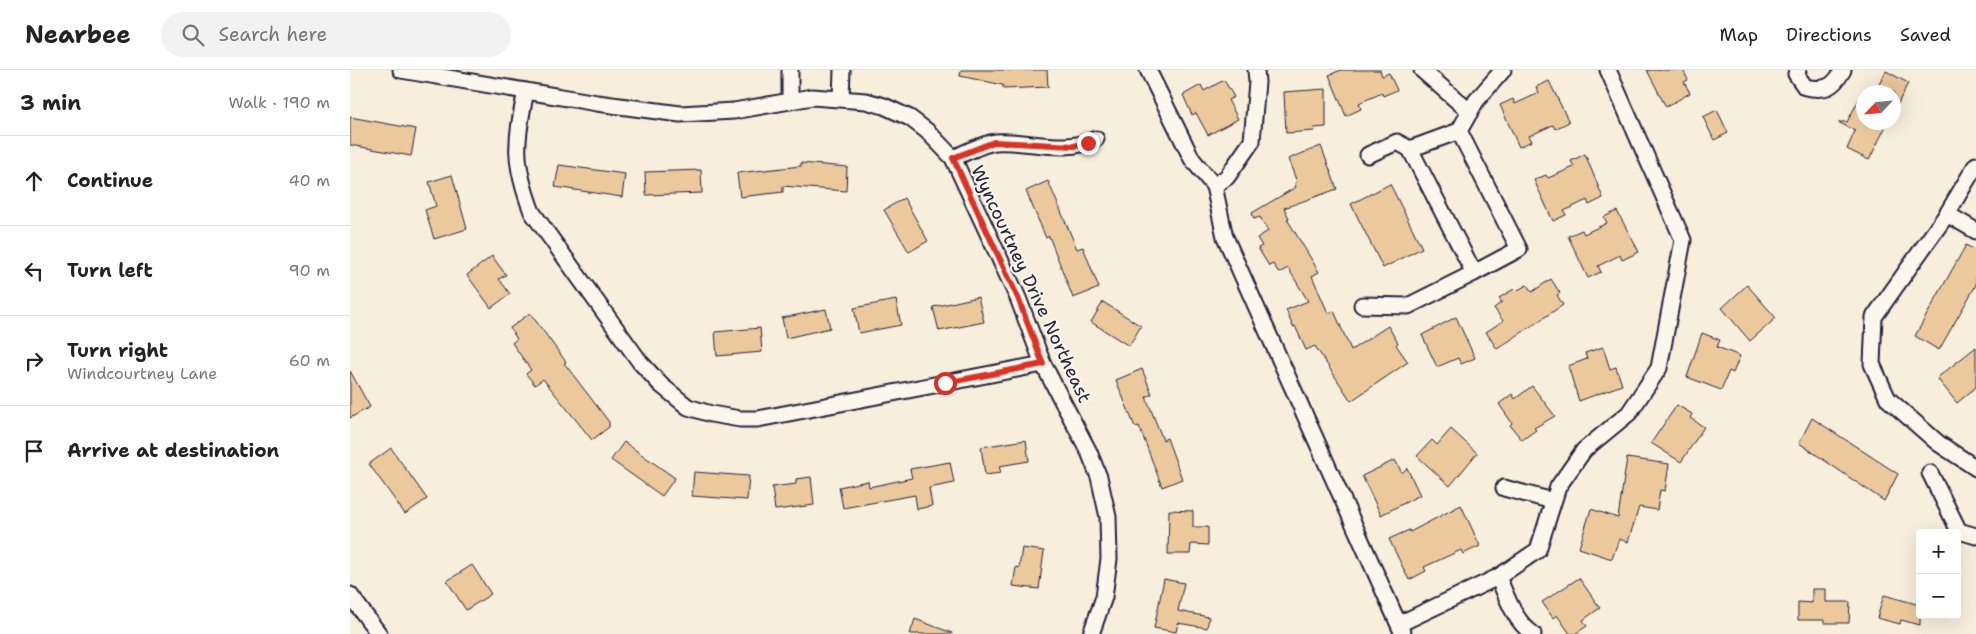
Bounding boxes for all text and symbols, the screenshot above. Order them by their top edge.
search box [161,12,511,57]
text: Nearbee [25,19,131,51]
icon: search [179,21,207,49]
text: Search here [219,22,327,47]
text: Map [1720,23,1758,47]
text: Directions [1786,23,1872,47]
text: Saved [1900,23,1951,47]
north arrow [1856,85,1901,130]
text: 3 min [20,89,81,117]
text: Walk · 190 m [228,92,330,113]
route end [1077,132,1100,155]
street label: Wyncourtney Drive Northeast [965,161,1097,407]
icon: ahead [20,167,48,195]
text: Continue [67,168,153,193]
text: 40 m [288,170,330,191]
icon: left [20,257,48,285]
text: Turn left [67,258,153,283]
text: 90 m [289,260,330,281]
text: Turn right [67,338,168,363]
icon: right [20,347,48,375]
text: 60 m [289,350,330,371]
text: Windcourtney Lane [67,363,217,384]
route start [934,372,957,395]
icon: arrive [20,437,48,465]
text: Arrive at destination [67,438,279,463]
map controls [1916,529,1961,619]
button: + [1916,529,1961,574]
button: − [1916,574,1961,619]

